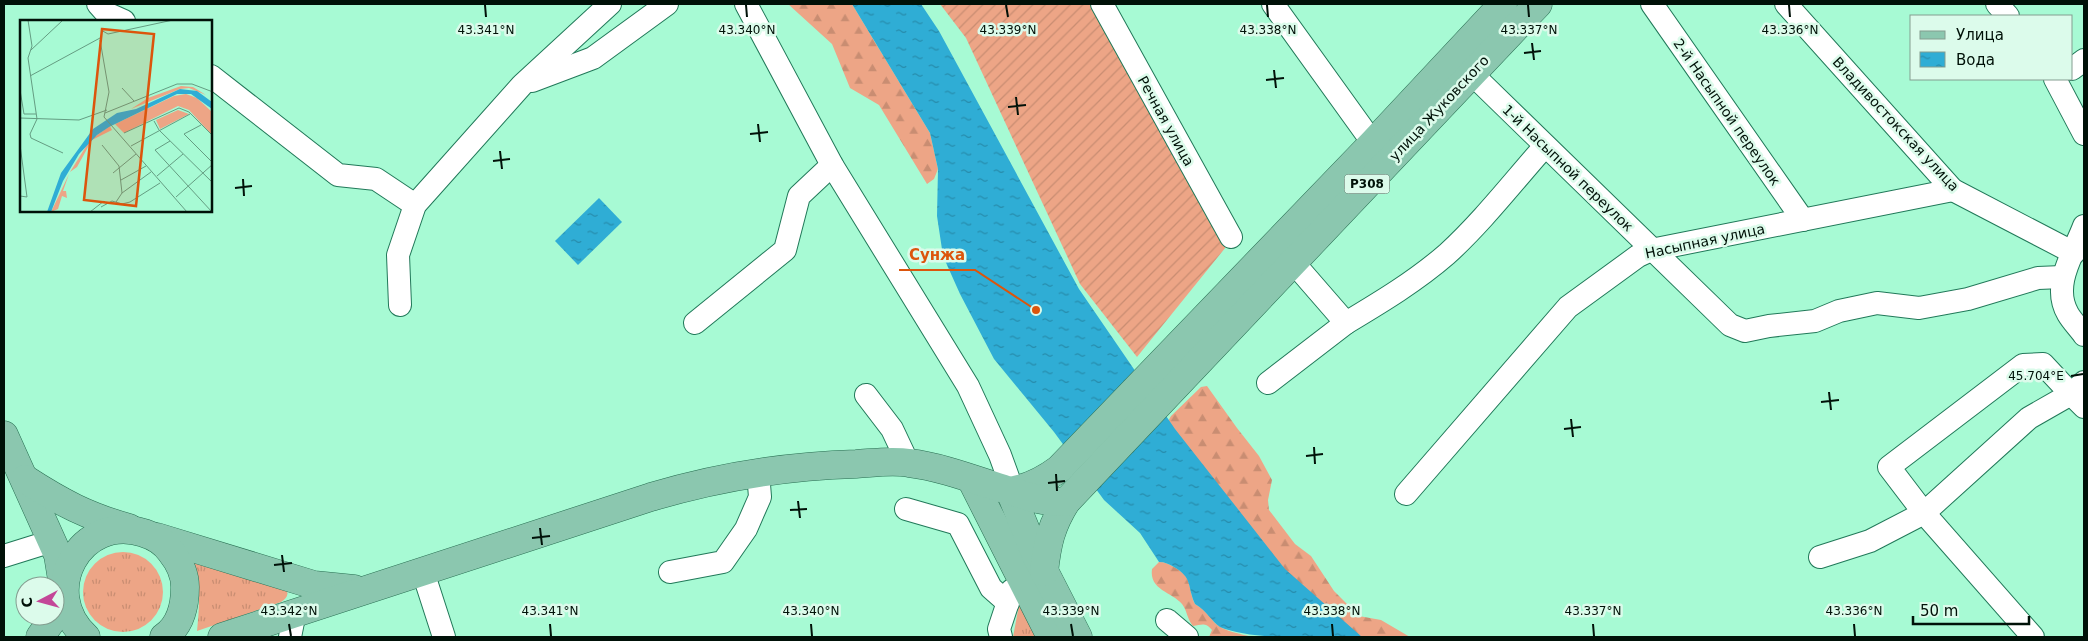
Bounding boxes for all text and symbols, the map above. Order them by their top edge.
legend [1910,15,2073,80]
inset map [20,20,212,212]
text: 43.341°N [458,23,514,37]
text: 43.340°N [719,23,775,37]
text: 43.339°N [980,23,1036,37]
text: 43.338°N [1240,23,1296,37]
text: 43.337°N [1501,23,1557,37]
text: 43.336°N [1762,23,1818,37]
text: Улица [1956,26,2004,44]
street label: 2-й Насыпной переулок [1670,36,1784,188]
text: Вода [1956,51,1995,69]
street label: улица Жуковского [1386,52,1492,164]
street label: Владивостокская улица [1830,54,1962,194]
street label: Речная улица [1135,73,1197,169]
street label: 1-й Насыпной переулок [1499,101,1637,235]
road number: P308 [1344,174,1390,193]
street label: Насыпная улица [1644,220,1766,262]
callout: Сунжа [899,240,975,270]
text: Сунжа [909,246,965,264]
text: 45.704°E [2008,369,2064,383]
north arrow [15,576,65,626]
scale bar [1913,594,2029,626]
text: С [19,596,36,608]
text: 50 m [1920,602,1958,620]
text: 43.342°N [261,604,317,618]
text: 43.341°N [522,604,578,618]
text: 43.340°N [783,604,839,618]
text: 43.339°N [1043,604,1099,618]
text: 43.338°N [1304,604,1360,618]
text: 43.337°N [1565,604,1621,618]
text: 43.336°N [1826,604,1882,618]

